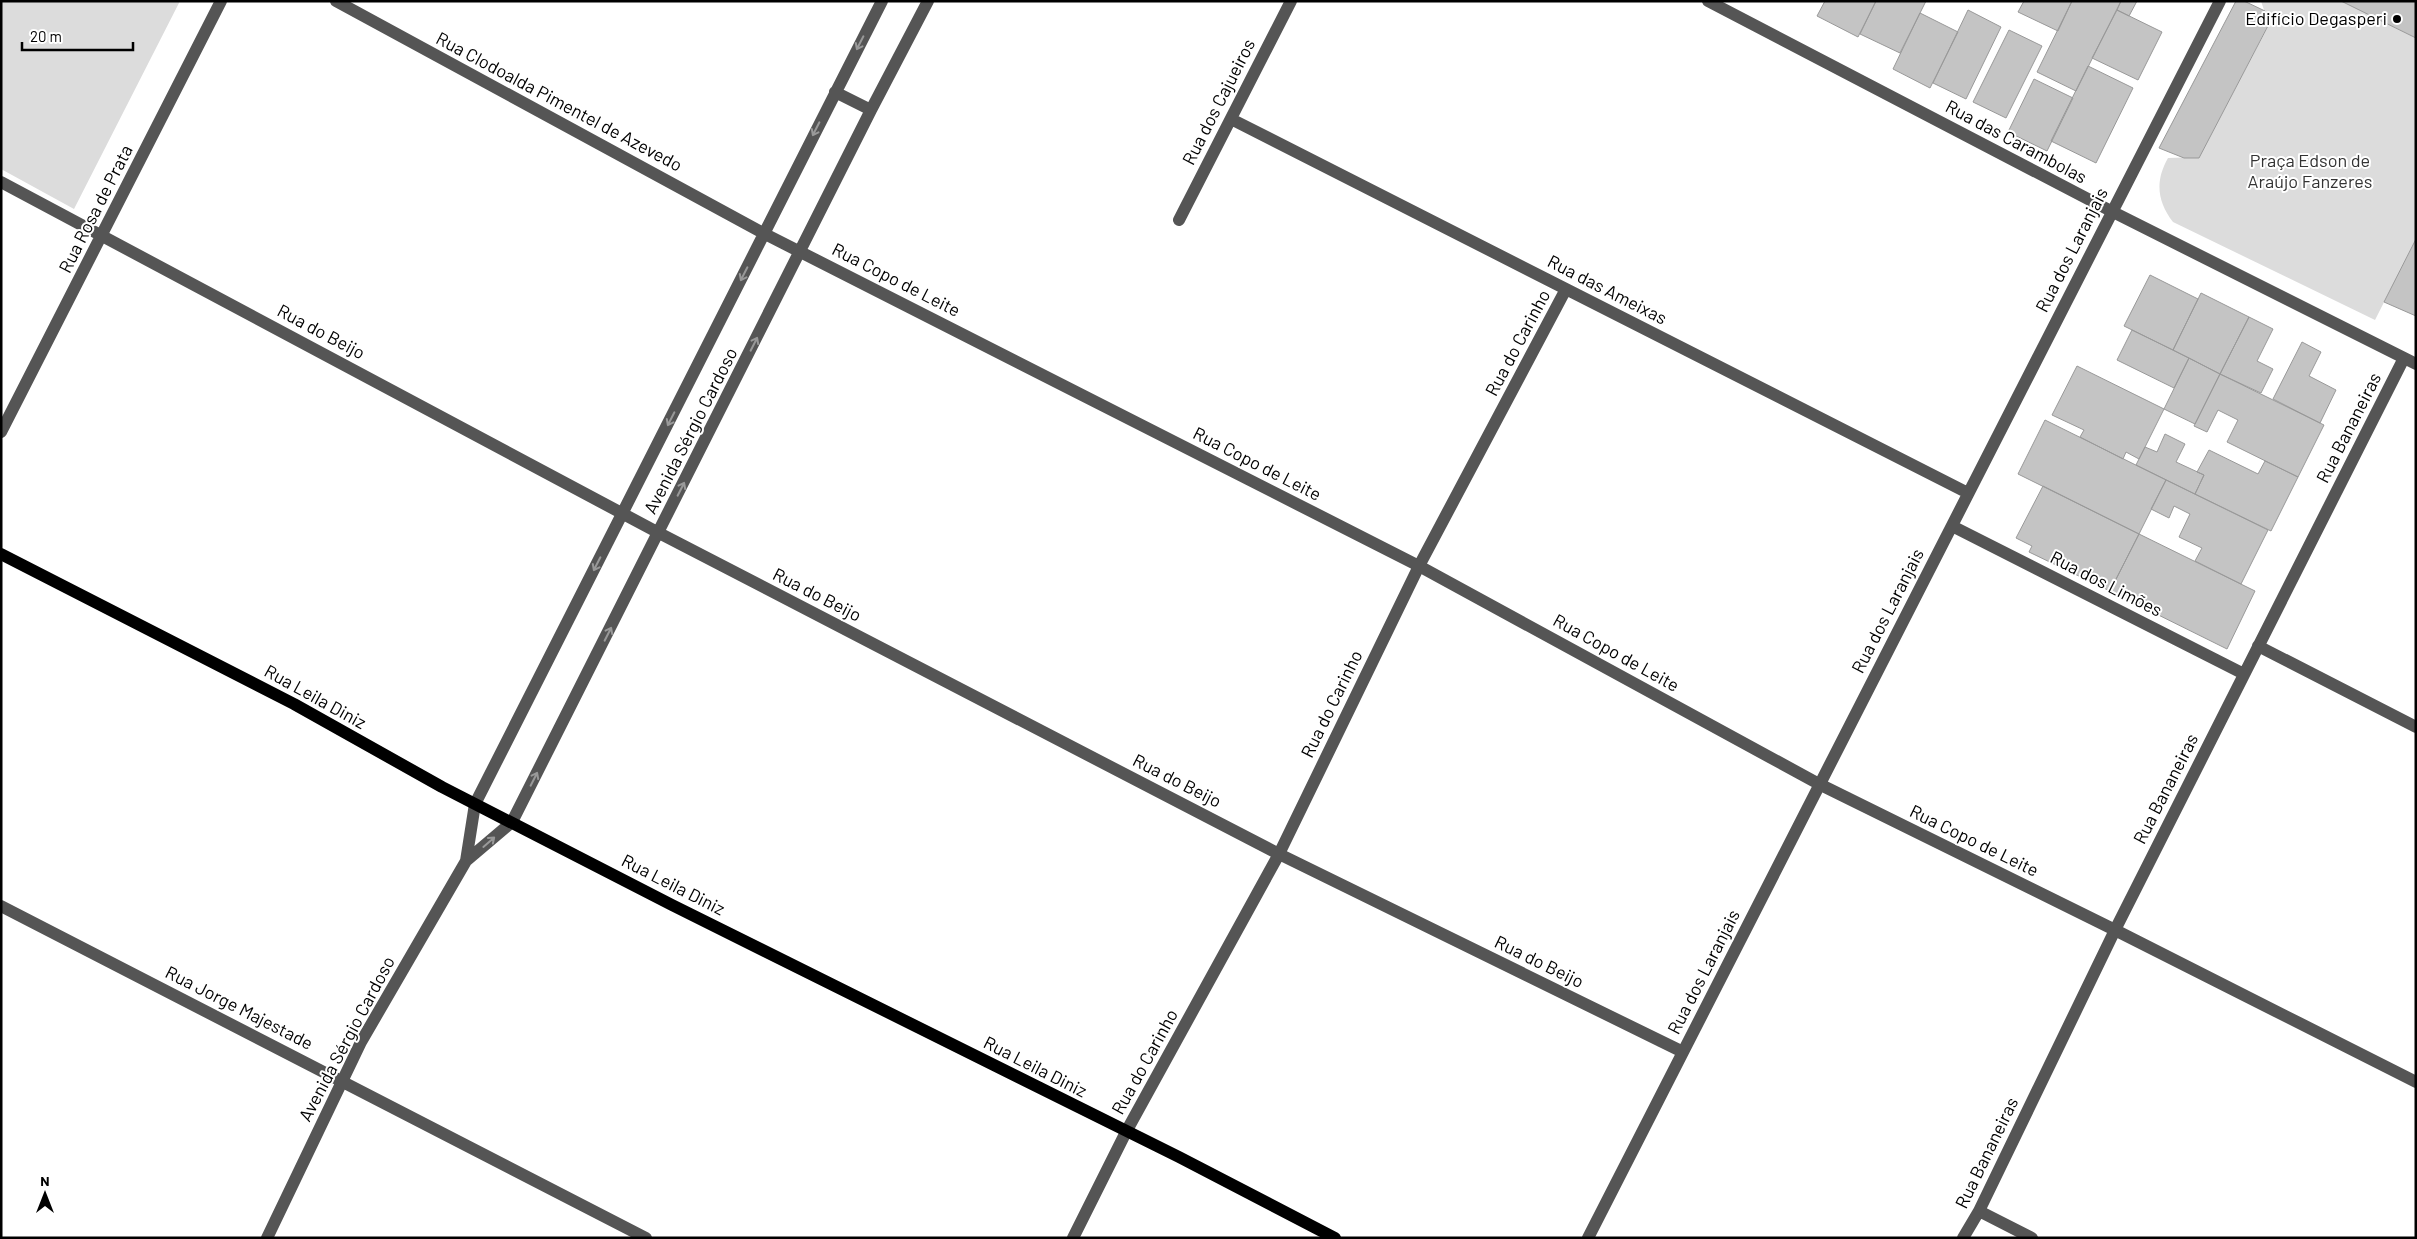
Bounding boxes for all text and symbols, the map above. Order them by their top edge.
place label: Edifício Degasperi [2245,7,2387,29]
marker: Edifício Degasperi [2391,13,2403,25]
scale bar [22,20,134,52]
text: 20 m [30,27,62,45]
street label: Rua Clodoalda Pimentel de Azevedo [433,27,686,176]
one-way arrow [855,35,864,50]
street label: Rua dos Cajueiros [1177,35,1259,168]
street label: Rua das Carambolas [1942,95,2091,188]
one-way arrow [811,121,821,136]
street label: Rua Rosa de Prata [53,141,137,276]
park label: Praça Edson de Araújo Fanzeres [2248,149,2372,192]
street label: Rua dos Laranjais [2030,183,2112,316]
street label: Rua Copo de Leite [829,237,964,321]
street label: Rua das Ameixas [1544,250,1671,329]
one-way arrow [739,267,749,282]
street label: Rua do Carinho [1480,286,1554,399]
street label: Rua do Beijo [274,299,369,363]
one-way arrow [750,337,759,352]
street label: Avenida Sérgio Cardoso [639,344,742,517]
street label: Rua Bananeiras [2311,369,2385,486]
one-way arrow [666,411,675,426]
street label: Rua Copo de Leite [1190,421,1325,505]
one-way arrow [677,482,686,497]
street label: Rua dos Laranjais [1846,544,1928,677]
street label: Rua dos Limões [2047,545,2166,621]
one-way arrow [592,556,601,571]
street label: Rua do Beijo [770,562,865,626]
street label: Rua Copo de Leite [1550,608,1683,696]
one-way arrow [604,627,613,642]
street label: Rua do Carinho [1296,646,1367,761]
street label: Rua Leila Diniz [261,659,370,733]
street label: Rua Bananeiras [2128,730,2202,847]
street label: Rua do Beijo [1130,748,1225,812]
one-way arrow [530,772,539,787]
street label: Rua Copo de Leite [1906,799,2042,881]
one-way arrow [482,837,495,848]
street label: Rua Leila Diniz [618,849,729,920]
street label: Rua dos Laranjais [1662,905,1744,1038]
street label: Rua do Beijo [1491,930,1588,992]
street label: Avenida Sérgio Cardoso [293,952,399,1125]
street label: Rua Jorge Majestade [162,960,317,1054]
street label: Rua do Carinho [1106,1005,1182,1118]
street label: Rua Leila Diniz [980,1031,1091,1102]
street label: Rua Bananeiras [1950,1093,2022,1212]
north arrow [20,1169,70,1219]
text: N [40,1172,50,1189]

